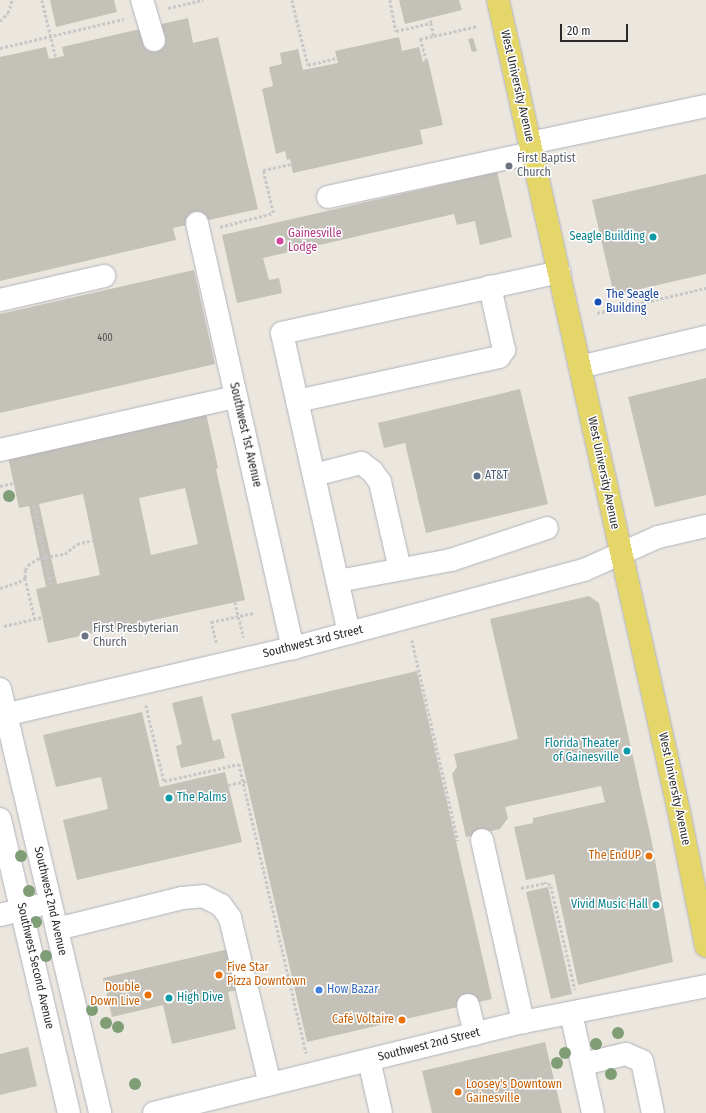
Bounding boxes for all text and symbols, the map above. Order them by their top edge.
scale bar [562,16,630,42]
text: 20 m [567,24,591,38]
street label: West University Avenue [497,29,537,143]
place label: First Baptist Church [517,152,576,180]
marker: First Baptist Church [504,161,514,171]
place label: Gainesville Lodge [288,227,342,255]
place label: Seagle Building [570,230,645,244]
marker: Seagle Building [648,232,658,242]
marker: Gainesville Lodge [275,236,285,246]
place label: The Seagle Building [606,288,659,316]
marker: The Seagle Building [593,297,603,307]
house number: 400 [97,333,113,345]
street label: Southwest 1st Avenue [226,381,264,489]
street label: West University Avenue [584,415,622,531]
place label: AT&T [485,469,508,483]
marker: AT&T [472,471,482,481]
place label: First Presbyterian Church [93,622,178,650]
street label: Southwest 3rd Street [262,623,364,661]
marker: First Presbyterian Church [80,631,90,641]
street label: West University Avenue [655,731,693,847]
place label: Florida Theater of Gainesville [545,737,619,765]
marker: Florida Theater of Gainesville [622,746,632,756]
place label: The Palms [177,791,227,805]
marker: The Palms [164,793,174,803]
street label: Southwest 2nd Avenue [30,845,70,957]
place label: The EndUP [589,849,641,863]
marker: The EndUP [644,851,654,861]
place label: Vivid Music Hall [571,898,648,912]
marker: Vivid Music Hall [651,900,661,910]
street label: Southwest Second Avenue [13,901,57,1031]
place label: Five Star Pizza Downtown [227,961,306,989]
marker: Five Star Pizza Downtown [214,970,224,980]
place label: Double Down Live [90,981,140,1009]
place label: How Bazar [327,983,378,997]
marker: How Bazar [314,985,324,995]
marker: Double Down Live [143,990,153,1000]
place label: High Dive [177,991,223,1005]
marker: High Dive [164,993,174,1003]
place label: Café Voltaire [332,1013,394,1027]
marker: Café Voltaire [397,1015,407,1025]
street label: Southwest 2nd Street [376,1025,482,1065]
place label: Loosey's Downtown Gainesville [466,1078,562,1106]
marker: Loosey's Downtown Gainesville [453,1087,463,1097]

